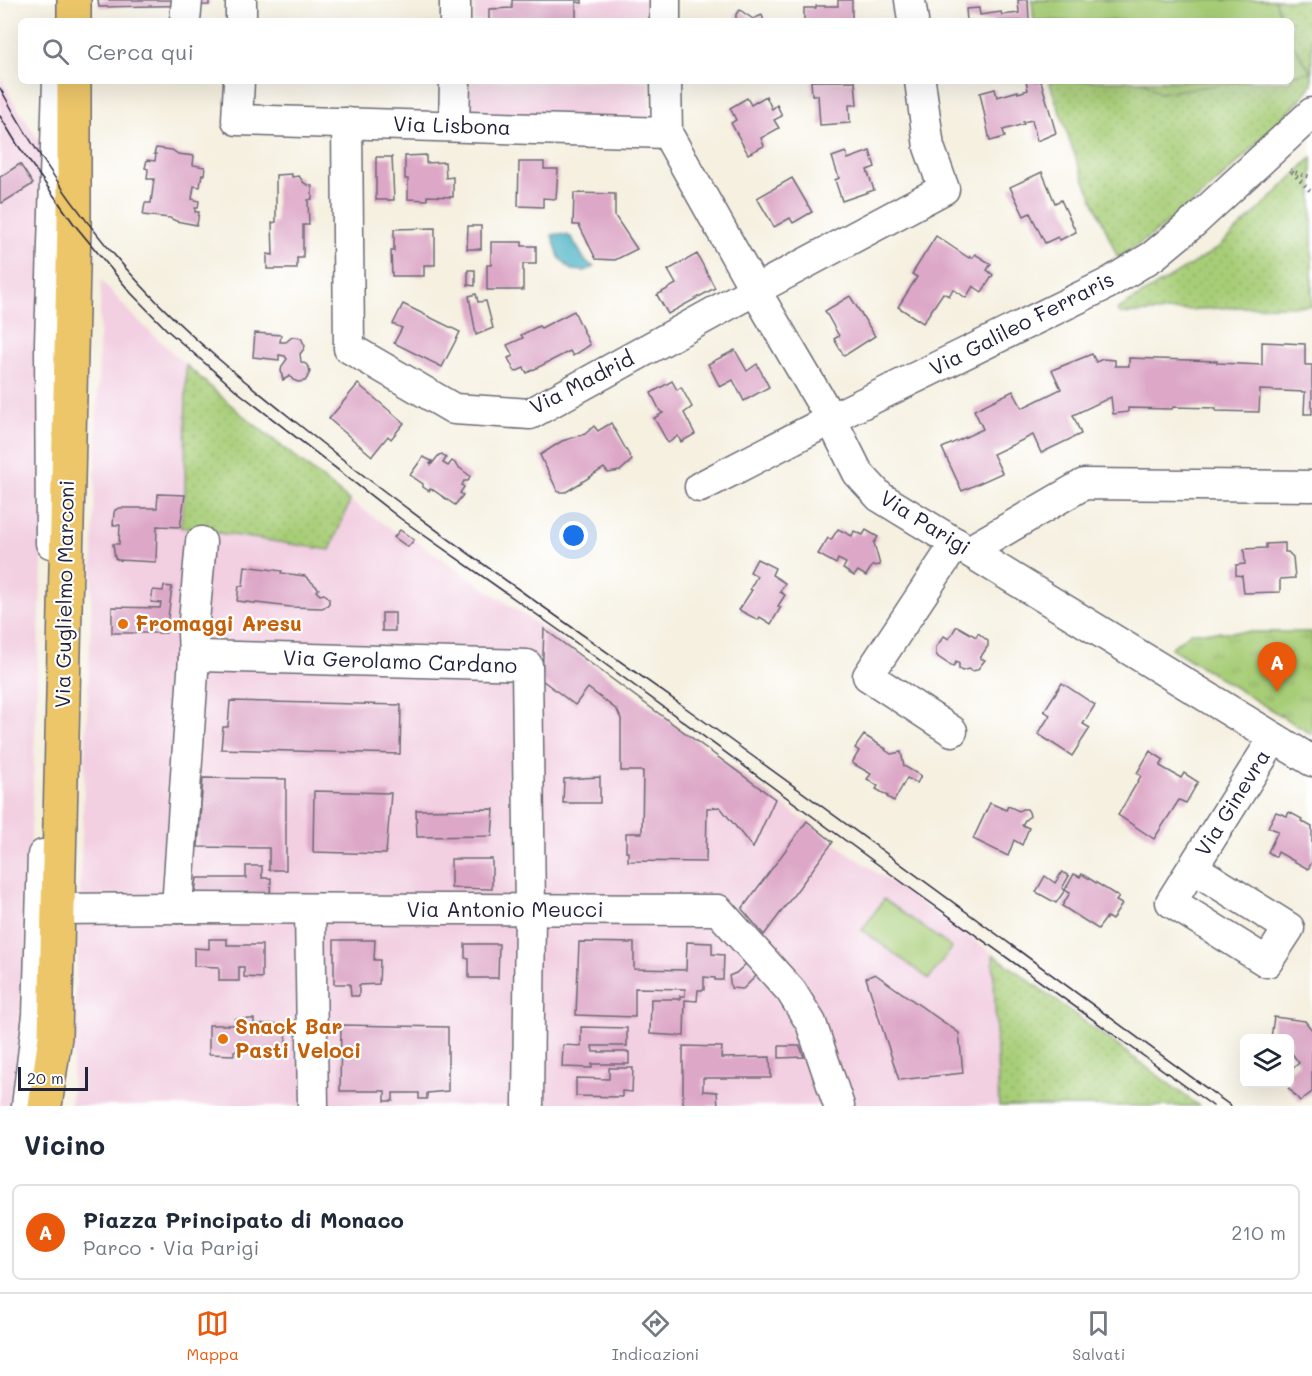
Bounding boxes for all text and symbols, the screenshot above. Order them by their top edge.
search box [18,18,1294,84]
icon: search [39,35,72,68]
text: Cerca qui [87,37,194,66]
street label: Via Lisbona [393,109,511,140]
street label: Via Galileo Ferraris [924,264,1118,381]
street label: Via Madrid [525,344,638,419]
street label: Via Guglielmo Marconi [48,480,79,708]
street label: Via Parigi [876,483,976,560]
your location [559,521,588,550]
place label: Fromaggi Aresu [135,609,302,636]
marker: Fromaggi Aresu [116,617,130,631]
pin: A [1258,642,1296,692]
street label: Via Gerolamo Cardano [282,643,518,678]
street label: Via Ginevra [1188,744,1275,861]
street label: Via Antonio Meucci [406,895,604,922]
place label: Snack Bar Pasti Veloci [235,1012,361,1063]
marker: Snack Bar Pasti Veloci [216,1032,230,1046]
map controls [1240,1034,1294,1088]
button: layers [1240,1034,1294,1088]
scale bar [18,1064,88,1092]
text: 20 m [27,1067,64,1088]
text: Vicino [24,1128,105,1162]
text: Piazza Principato di Monaco [83,1205,404,1234]
text: A [39,1219,52,1245]
text: 210 m [1231,1219,1286,1245]
text: Parco · Via Parigi [83,1234,259,1260]
tab: Mappa [186,1307,239,1364]
tab: Indicazioni [612,1307,699,1364]
tab: Salvati [1072,1307,1126,1364]

